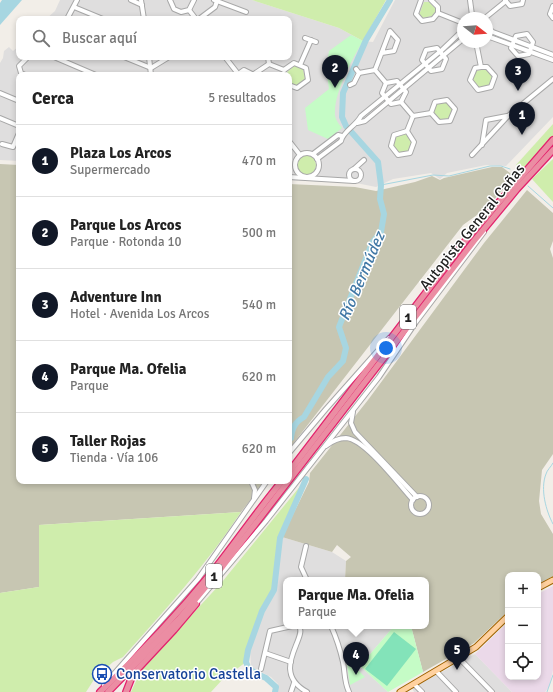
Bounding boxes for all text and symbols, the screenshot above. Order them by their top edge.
north arrow [457,12,493,48]
search box [16,16,292,60]
icon: search [30,27,52,49]
text: Buscar aquí [62,29,137,47]
pin: 2 [322,55,348,88]
pin: 3 [505,58,531,91]
text: Cerca [32,88,74,109]
text: 5 resultados [208,90,276,106]
pin: 1 [509,102,535,135]
text: Plaza Los Arcos [70,144,171,162]
text: 1 [41,153,49,169]
text: 470 m [242,153,276,169]
street label: Autopista General Cañas [415,160,529,294]
text: Supermercado [70,162,150,178]
text: Parque Los Arcos [70,216,181,234]
text: 2 [41,225,49,241]
text: 500 m [242,225,276,241]
water label: Río Bermúdez [334,227,390,324]
text: Parque · Rotonda 10 [70,234,181,250]
text: Adventure Inn [70,288,162,306]
text: 3 [41,297,49,313]
text: 540 m [242,297,276,313]
road number: 1 [400,305,416,329]
text: Hotel · Avenida Los Arcos [70,306,210,322]
your location [376,338,396,358]
text: Parque Ma. Ofelia [70,360,186,378]
text: 4 [41,369,49,385]
text: 620 m [242,369,276,385]
text: Parque [70,378,109,394]
text: Taller Rojas [70,432,146,450]
text: 5 [41,441,49,457]
text: 620 m [242,441,276,457]
text: Tienda · Vía 106 [70,450,158,466]
road number: 1 [206,564,222,588]
map controls [505,572,541,680]
button: + [505,572,541,608]
popup [283,577,429,629]
text: Parque Ma. Ofelia [298,586,414,604]
text: Parque [298,604,337,620]
button: − [505,608,541,644]
pin: 5 [444,637,470,670]
pin: 4 [343,642,369,675]
button: locate [505,644,541,680]
bus stop icon: Conservatorio Castella [91,663,113,685]
place label: Conservatorio Castella [116,665,261,683]

